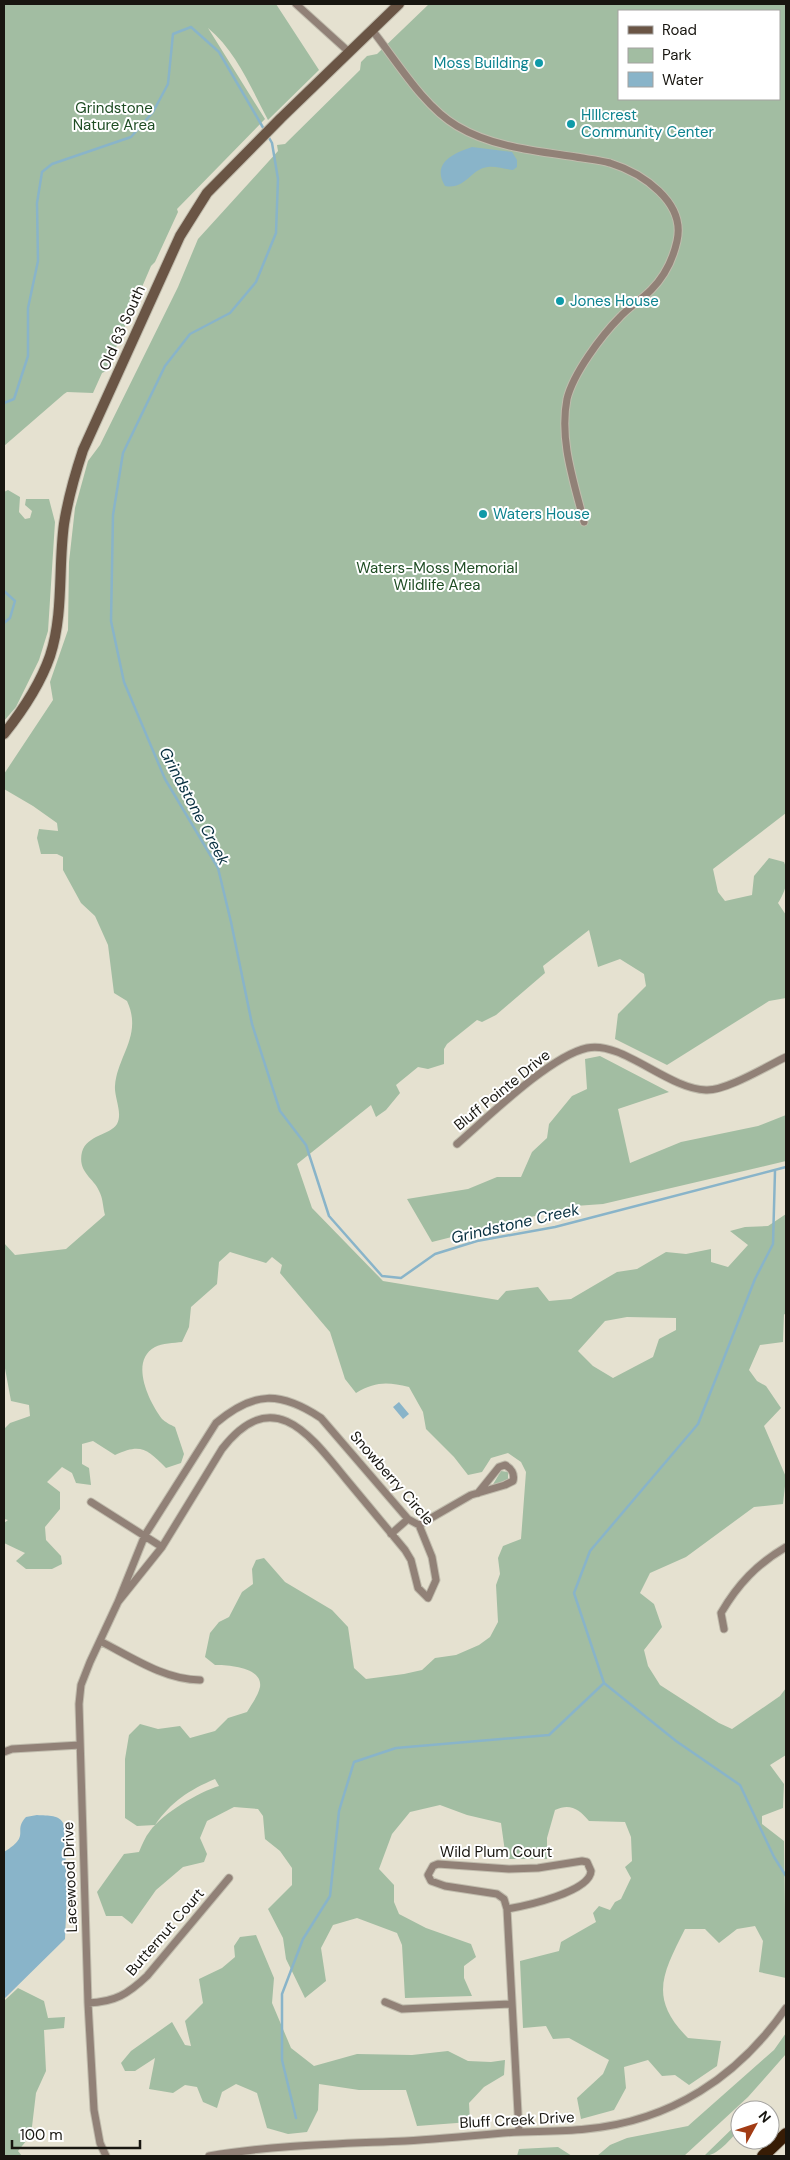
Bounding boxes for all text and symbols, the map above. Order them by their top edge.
legend [618,10,780,100]
text: Road [662,20,697,40]
text: Park [662,45,692,65]
place label: Moss Building [434,53,529,73]
marker: Moss Building [533,57,545,69]
text: Water [662,70,704,90]
park label: Grindstone Nature Area [73,98,155,135]
place label: HIllcrest Community Center [581,105,714,142]
marker: HIllcrest Community Center [565,118,577,130]
street label: Old 63 South [94,282,150,374]
place label: Jones House [570,291,659,311]
marker: Jones House [554,295,566,307]
place label: Waters House [493,504,590,524]
marker: Waters House [477,508,489,520]
park label: Waters-Moss Memorial Wildlife Area [356,558,518,595]
water label: Grindstone Creek [155,744,235,870]
street label: Bluff Pointe Drive [450,1045,554,1135]
water label: Grindstone Creek [449,1198,582,1248]
street label: Snowberry Circle [345,1427,439,1529]
street label: Lacewood Drive [58,1821,82,1933]
street label: Wild Plum Court [440,1842,552,1862]
street label: Butternut Court [121,1884,209,1980]
north arrow [730,2100,780,2150]
street label: Bluff Creek Drive [459,2107,575,2133]
text: N [755,2107,775,2126]
scale bar [12,2118,140,2150]
text: 100 m [20,2125,63,2145]

